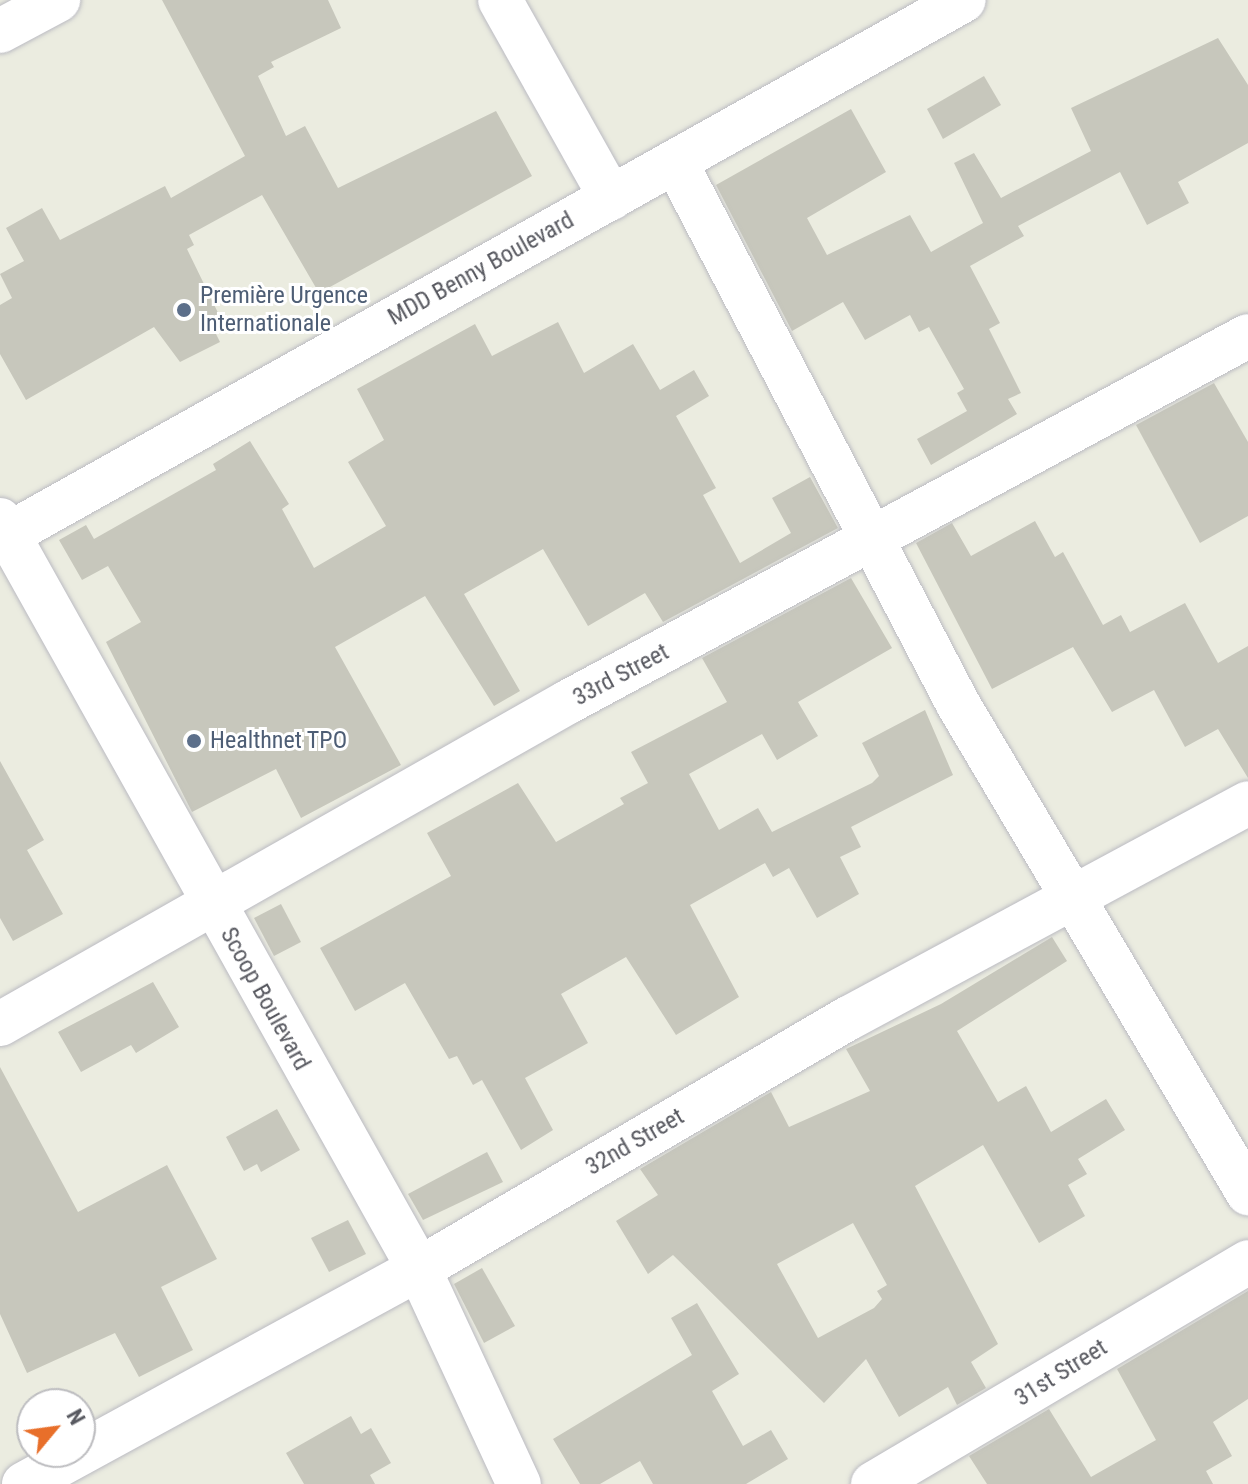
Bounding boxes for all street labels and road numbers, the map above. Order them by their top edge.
street label: MDD Benny Boulevard [383,206,579,332]
street label: 33rd Street [568,638,674,712]
street label: Scoop Boulevard [214,923,316,1075]
street label: 32nd Street [581,1102,689,1182]
street label: 31st Street [1009,1333,1113,1413]

